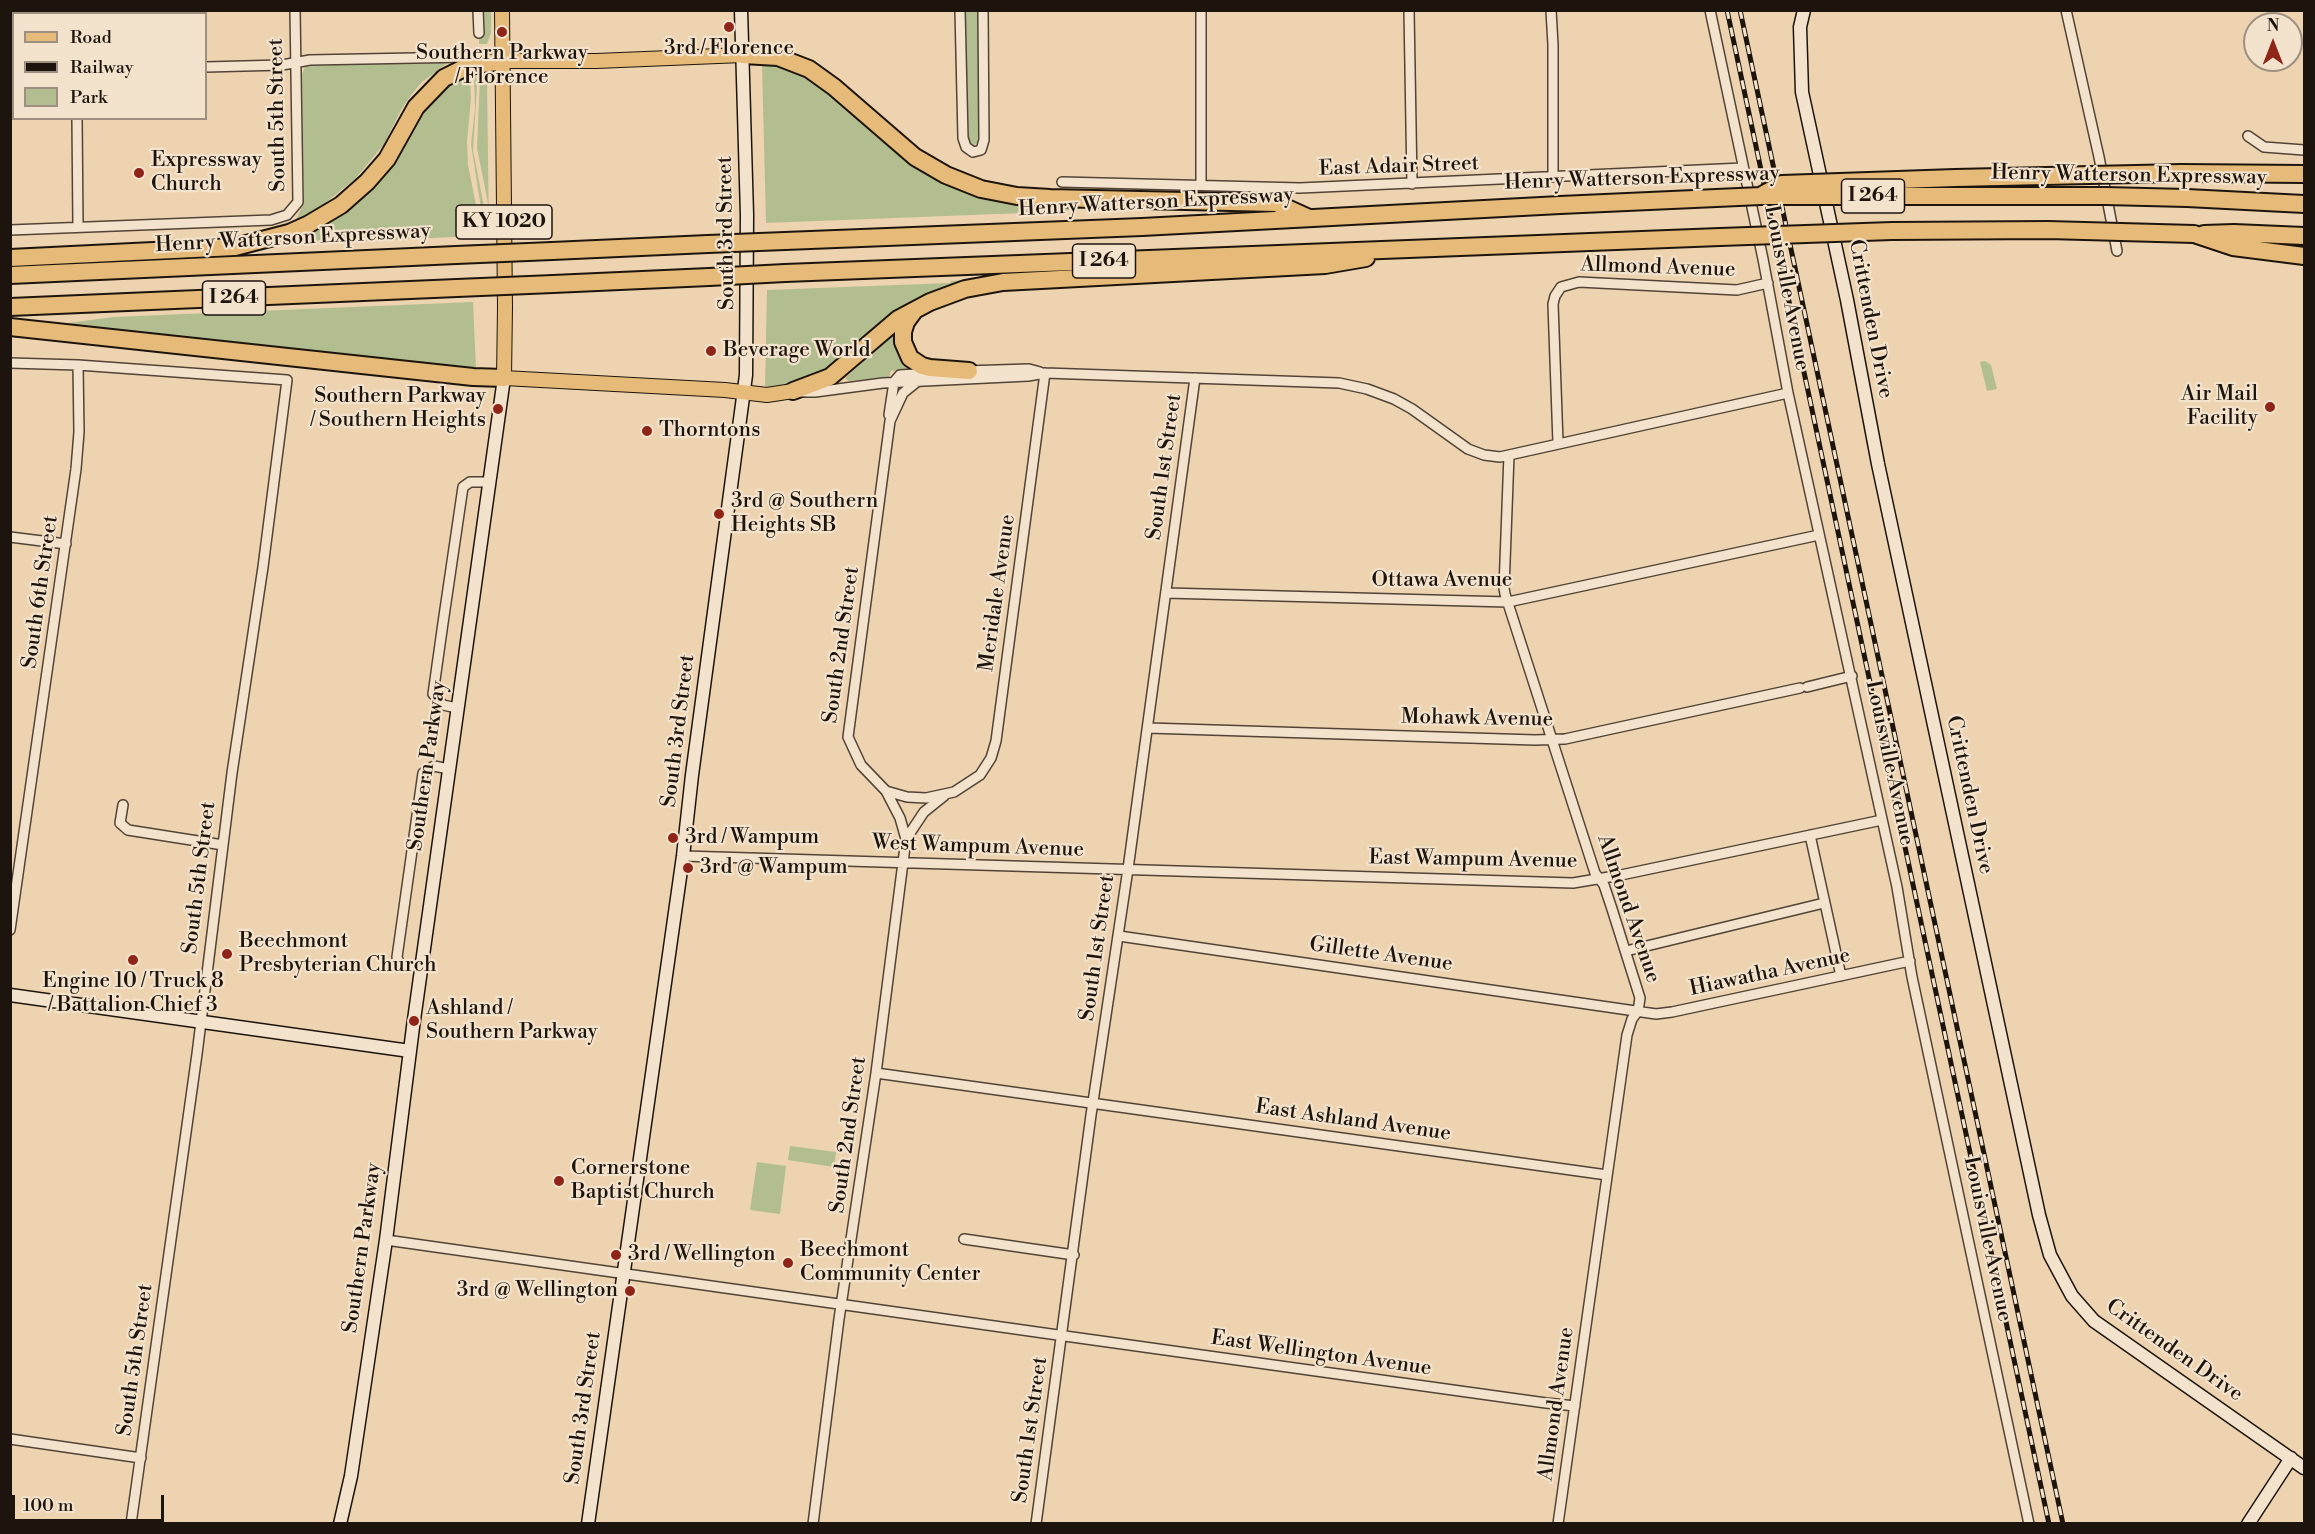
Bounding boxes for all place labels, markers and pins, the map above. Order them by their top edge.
marker: 3rd / Florence [722,20,736,34]
marker: Southern Parkway / Florence [495,25,509,39]
place label: 3rd / Florence [664,36,794,62]
place label: Southern Parkway / Florence [416,41,588,91]
place label: Expressway Church [151,148,262,198]
marker: Expressway Church [132,166,146,180]
place label: Beverage World [723,338,870,364]
marker: Beverage World [704,344,718,358]
place label: Air Mail Facility [2181,382,2258,432]
place label: Southern Parkway / Southern Heights [310,384,486,434]
marker: Air Mail Facility [2263,400,2277,414]
marker: Southern Parkway / Southern Heights [491,402,505,416]
place label: Thorntons [659,418,760,444]
marker: Thorntons [640,424,654,438]
place label: 3rd @ Southern Heights SB [731,489,878,539]
marker: 3rd @ Southern Heights SB [712,507,726,521]
place label: 3rd / Wampum [685,825,819,851]
marker: 3rd / Wampum [666,831,680,845]
place label: 3rd @ Wampum [700,855,848,881]
marker: 3rd @ Wampum [681,861,695,875]
place label: Beechmont Presbyterian Church [239,929,436,979]
marker: Beechmont Presbyterian Church [220,947,234,961]
marker: Engine 10 / Truck 8 / Battalion Chief 3 [126,953,140,967]
place label: Engine 10 / Truck 8 / Battalion Chief 3 [42,969,224,1019]
place label: Ashland / Southern Parkway [426,996,598,1046]
marker: Ashland / Southern Parkway [407,1014,421,1028]
place label: Cornerstone Baptist Church [571,1156,715,1206]
marker: Cornerstone Baptist Church [552,1174,566,1188]
place label: Beechmont Community Center [800,1238,981,1288]
place label: 3rd / Wellington [628,1242,776,1268]
marker: 3rd / Wellington [609,1248,623,1262]
marker: Beechmont Community Center [781,1256,795,1270]
place label: 3rd @ Wellington [457,1278,618,1304]
marker: 3rd @ Wellington [623,1284,637,1298]

